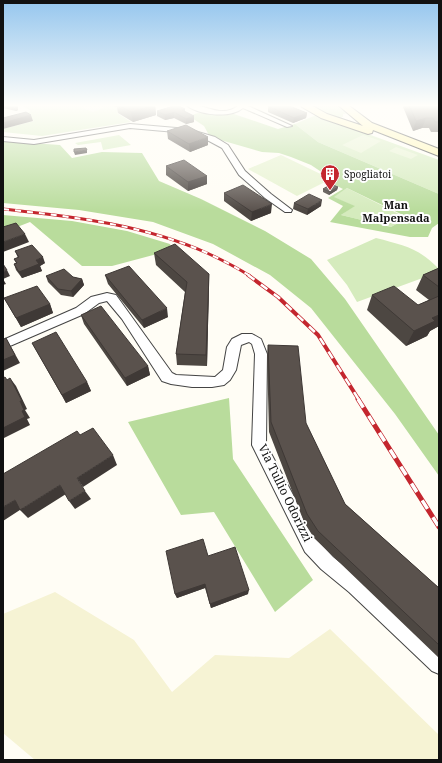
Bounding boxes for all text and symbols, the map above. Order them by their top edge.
building icon: Spogliatoi [319,163,341,191]
place label: Spogliatoi [344,167,392,181]
district label: Man Malpensada [362,197,430,225]
street label: Via Tullio Odorizzi [254,441,317,545]

